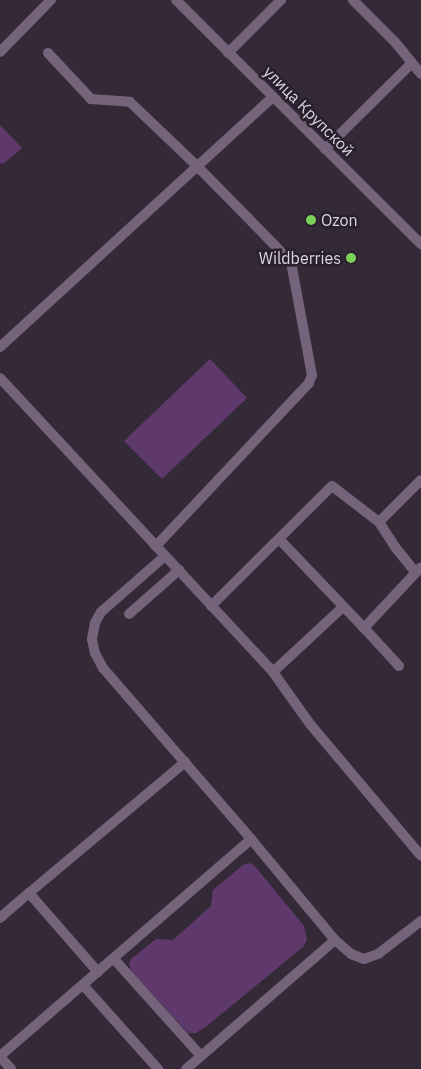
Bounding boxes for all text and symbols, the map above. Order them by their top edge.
street label: улица Крупской [260,62,358,160]
place label: Ozon [321,210,358,230]
marker: Ozon [305,214,317,226]
place label: Wildberries [259,248,341,268]
marker: Wildberries [345,252,357,264]

